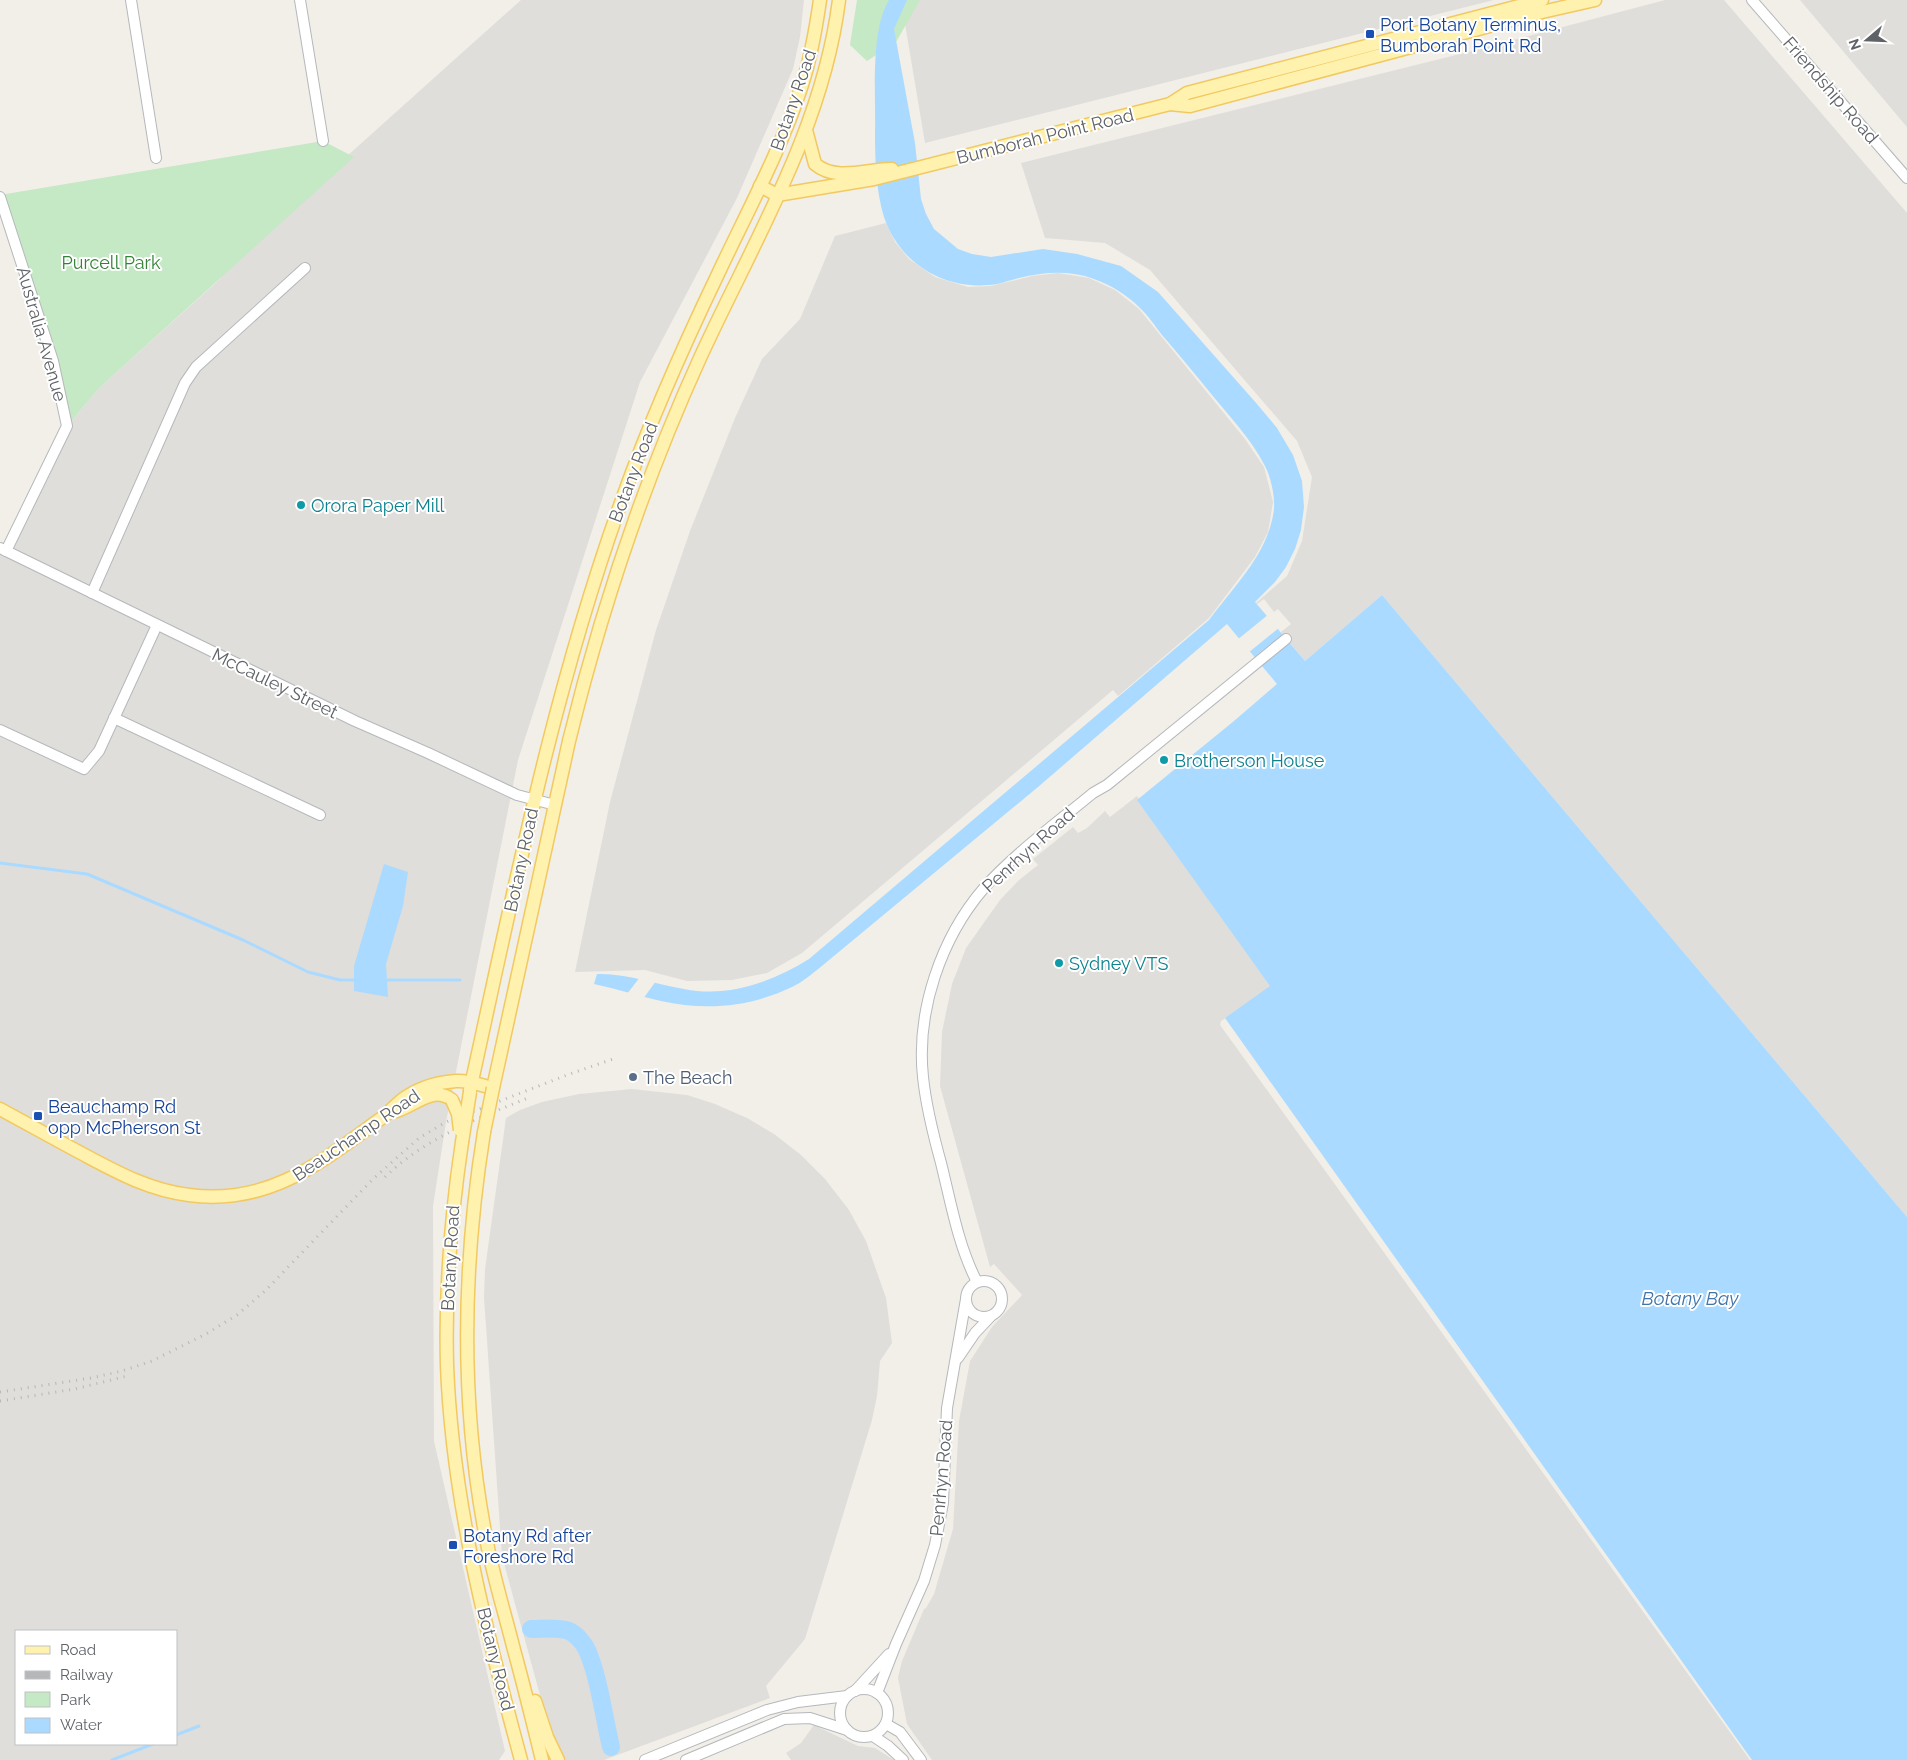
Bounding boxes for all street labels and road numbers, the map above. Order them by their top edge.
street label: Friendship Road [1779,32,1883,148]
street label: Botany Road [766,47,820,153]
street label: Bumborah Point Road [954,104,1136,168]
street label: Australia Avenue [13,264,71,404]
street label: Botany Road [604,419,662,525]
street label: McCauley Street [209,643,341,723]
street label: Penrhyn Road [978,803,1078,897]
street label: Botany Road [500,806,542,914]
street label: Beauchamp Road [289,1085,423,1185]
street label: Botany Road [437,1205,463,1311]
street label: Penrhyn Road [925,1419,957,1537]
street label: Botany Road [473,1605,519,1713]

